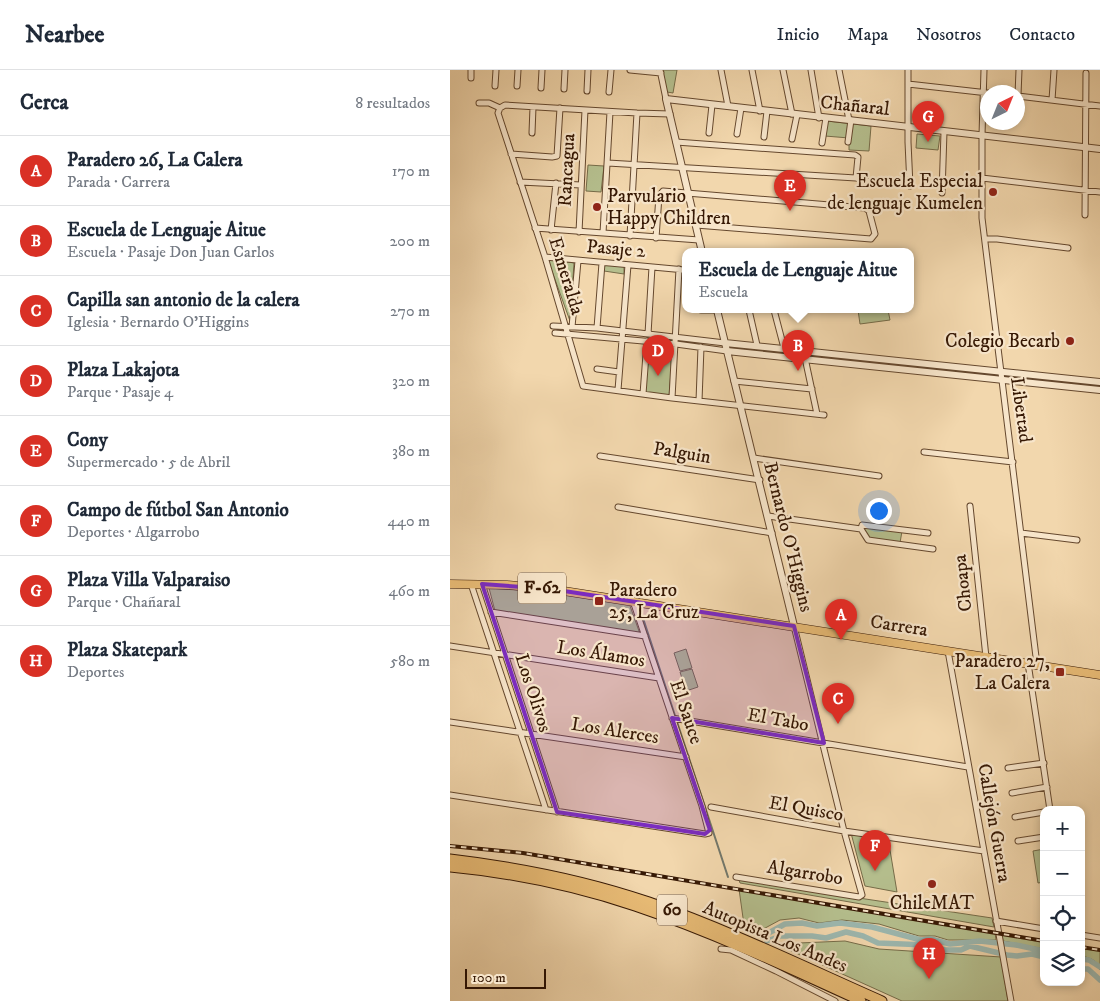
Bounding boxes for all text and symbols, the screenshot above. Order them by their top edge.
text: Nearbee [25,20,104,50]
text: Inicio [777,24,819,46]
text: Mapa [847,24,888,46]
text: Nosotros [916,24,981,46]
text: Contacto [1009,24,1075,46]
north arrow [980,85,1025,130]
text: Cerca [20,90,68,116]
street label: Chañaral [819,91,891,121]
text: 8 resultados [355,93,430,113]
pin: G [912,101,944,142]
street label: Rancagua [554,133,580,207]
text: Paradero 26, La Calera [67,149,243,172]
text: A [31,161,41,181]
text: 170 m [392,161,430,181]
pin: E [774,170,806,211]
place label: Escuela Especial de lenguaje Kumelen [827,170,983,215]
text: Parada · Carrera [67,172,170,192]
place label: Parvulario Happy Children [607,185,731,230]
marker: Escuela Especial de lenguaje Kumelen [987,186,999,198]
marker: Parvulario Happy Children [591,201,603,213]
text: Escuela de Lenguaje Aitue [67,219,266,242]
text: B [31,231,41,251]
text: 200 m [389,231,430,251]
street label: Esmeralda [543,234,589,318]
street label: Pasaje 2 [585,235,647,263]
text: Escuela · Pasaje Don Juan Carlos [67,242,274,262]
popup [682,248,914,313]
text: Escuela de Lenguaje Aitue [699,259,897,282]
text: Escuela [699,282,748,302]
text: Capilla san antonio de la calera [67,289,300,312]
text: C [31,301,41,321]
text: 270 m [390,301,430,321]
text: Iglesia · Bernardo O'Higgins [67,312,249,332]
pin: B [782,330,814,371]
place label: Colegio Becarb [945,330,1060,353]
pin: D [642,335,674,376]
marker: Colegio Becarb [1064,335,1076,347]
text: Plaza Lakajota [67,359,179,382]
text: D [30,371,42,391]
text: 320 m [392,371,430,391]
street label: Libertad [1005,376,1037,445]
text: Parque · Pasaje 4 [67,382,173,402]
text: Cony [67,429,108,452]
street label: Palguin [652,437,713,469]
text: E [30,441,42,461]
text: 380 m [392,441,430,461]
text: Supermercado · 5 de Abril [67,452,230,472]
street label: Bernardo O'Higgins [758,460,818,614]
your location [866,498,892,524]
text: Campo de fútbol San Antonio [67,499,289,522]
text: F [31,511,41,531]
text: 440 m [388,511,430,531]
text: Deportes · Algarrobo [67,522,200,542]
street label: Choapa [949,553,977,613]
text: Plaza Villa Valparaiso [67,569,230,592]
road number: F-62 [518,572,566,604]
place label: Paradero 25, La Cruz [609,579,699,624]
text: G [30,581,42,601]
text: 460 m [388,581,430,601]
text: Parque · Chañaral [67,592,181,612]
marker: Paradero 25, La Cruz [593,595,605,607]
pin: A [825,599,857,640]
street label: Carrera [869,610,929,642]
street label: Los Álamos [555,634,647,672]
text: Plaza Skatepark [67,639,188,662]
place label: Paradero 27, La Calera [954,650,1050,695]
text: H [29,651,43,671]
text: 580 m [390,651,430,671]
street label: Los Olivos [510,651,556,735]
text: Deportes [67,662,124,682]
marker: Paradero 27, La Calera [1054,666,1066,678]
street label: El Sauce [664,677,708,747]
pin: C [822,683,854,724]
street label: El Tabo [745,703,811,737]
street label: Los Alerces [570,713,660,749]
street label: Callejón Guerra [972,762,1016,884]
street label: El Quisco [767,791,845,827]
map controls [1040,806,1085,986]
button: + [1040,806,1085,851]
pin: F [859,830,891,871]
button: − [1040,851,1085,896]
street label: Algarrobo [765,856,845,890]
marker: ChileMAT [926,878,938,890]
place label: ChileMAT [890,892,975,915]
road number: 60 [657,894,687,926]
street label: Autopista Los Andes [699,896,851,978]
button: locate [1040,896,1085,941]
pin: H [913,938,945,979]
button: layers [1040,941,1085,986]
scale bar [465,966,546,989]
text: 100 m [472,969,506,987]

